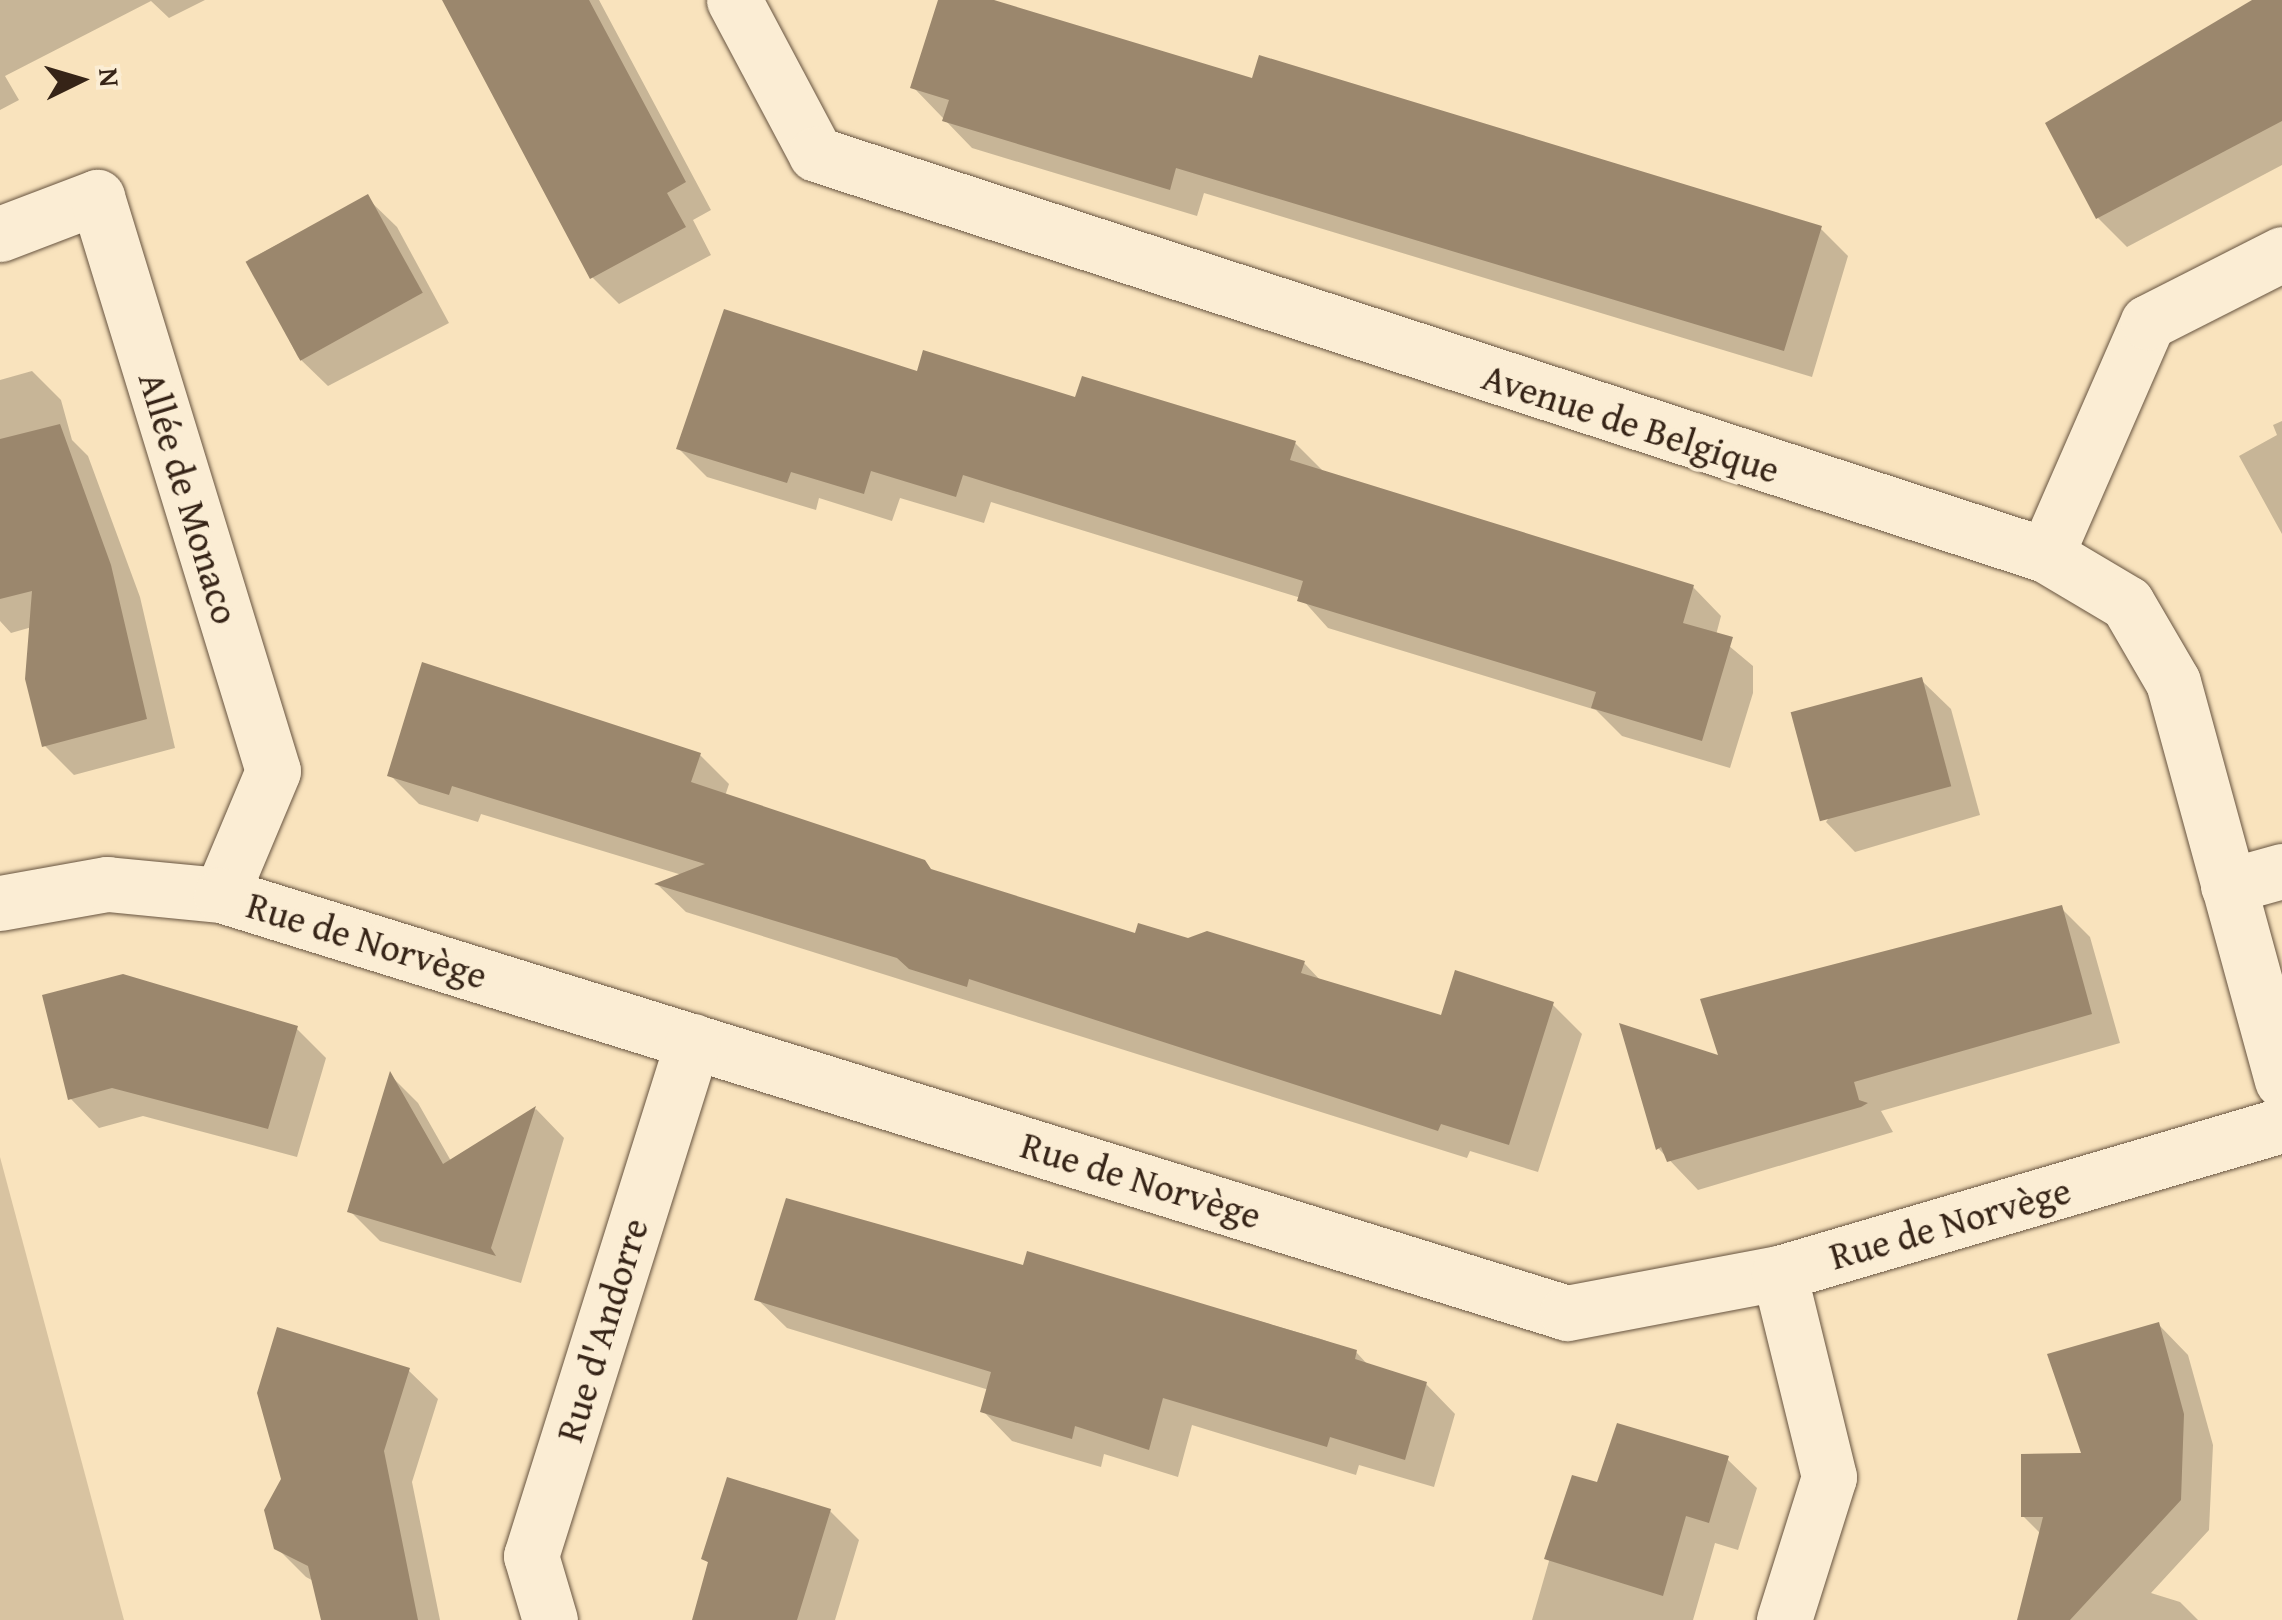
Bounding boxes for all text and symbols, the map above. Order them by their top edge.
north arrow [30,30,130,130]
text: N [89,66,132,88]
street label: Avenue de Belgique [1477,353,1785,493]
street label: Allée de Monaco [129,367,249,629]
street label: Rue de Norvège [242,882,492,998]
street label: Rue de Norvège [1016,1122,1266,1238]
street label: Rue de Norvège [1824,1167,2076,1279]
street label: Rue d'Andorre [546,1213,658,1447]

